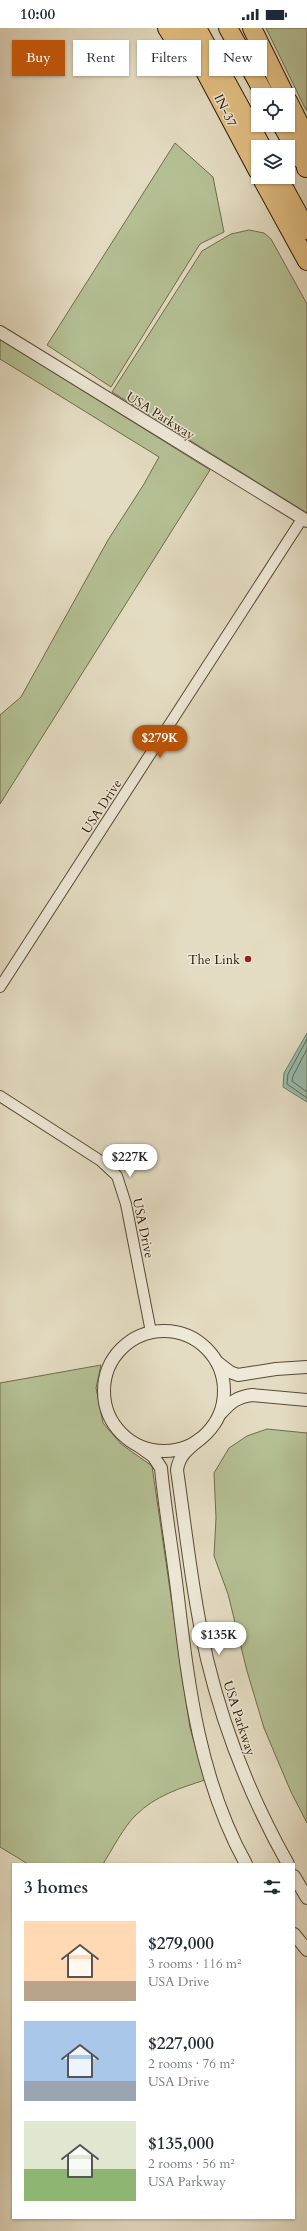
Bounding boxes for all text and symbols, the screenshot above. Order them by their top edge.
text: 10:00 [20,4,55,24]
chip: Buy [12,40,65,76]
chip: Rent [73,40,129,76]
chip: Filters [137,40,201,76]
chip: New [209,40,267,76]
map controls [251,88,295,184]
button: locate [251,88,295,132]
street label: IN-37 [209,91,241,130]
button: layers [251,140,295,184]
street label: USA Parkway [123,388,198,444]
pin: $279K [132,725,188,759]
text: $279K [141,729,179,747]
street label: USA Drive [78,776,126,837]
place label: The Link [188,951,240,969]
marker: The Link [243,954,253,964]
pin: $227K [102,1144,158,1178]
text: $227K [111,1148,149,1166]
street label: USA Drive [128,1196,158,1260]
pin: $135K [191,1622,247,1656]
text: $135K [200,1626,238,1644]
street label: USA Parkway [218,1679,260,1758]
text: 3 homes [24,1876,88,1899]
icon: filters [261,1876,283,1898]
text: $279,000 [148,1932,214,1955]
icon: home [56,1937,104,1985]
text: 3 rooms · 116 m² [148,1955,241,1973]
text: USA Drive [148,1973,209,1991]
text: $227,000 [148,2032,214,2055]
icon: home [56,2037,104,2085]
text: 2 rooms · 76 m² [148,2055,235,2073]
text: USA Drive [148,2073,209,2091]
text: $135,000 [148,2132,214,2155]
icon: home [56,2137,104,2185]
text: 2 rooms · 56 m² [148,2155,235,2173]
text: USA Parkway [148,2173,226,2191]

